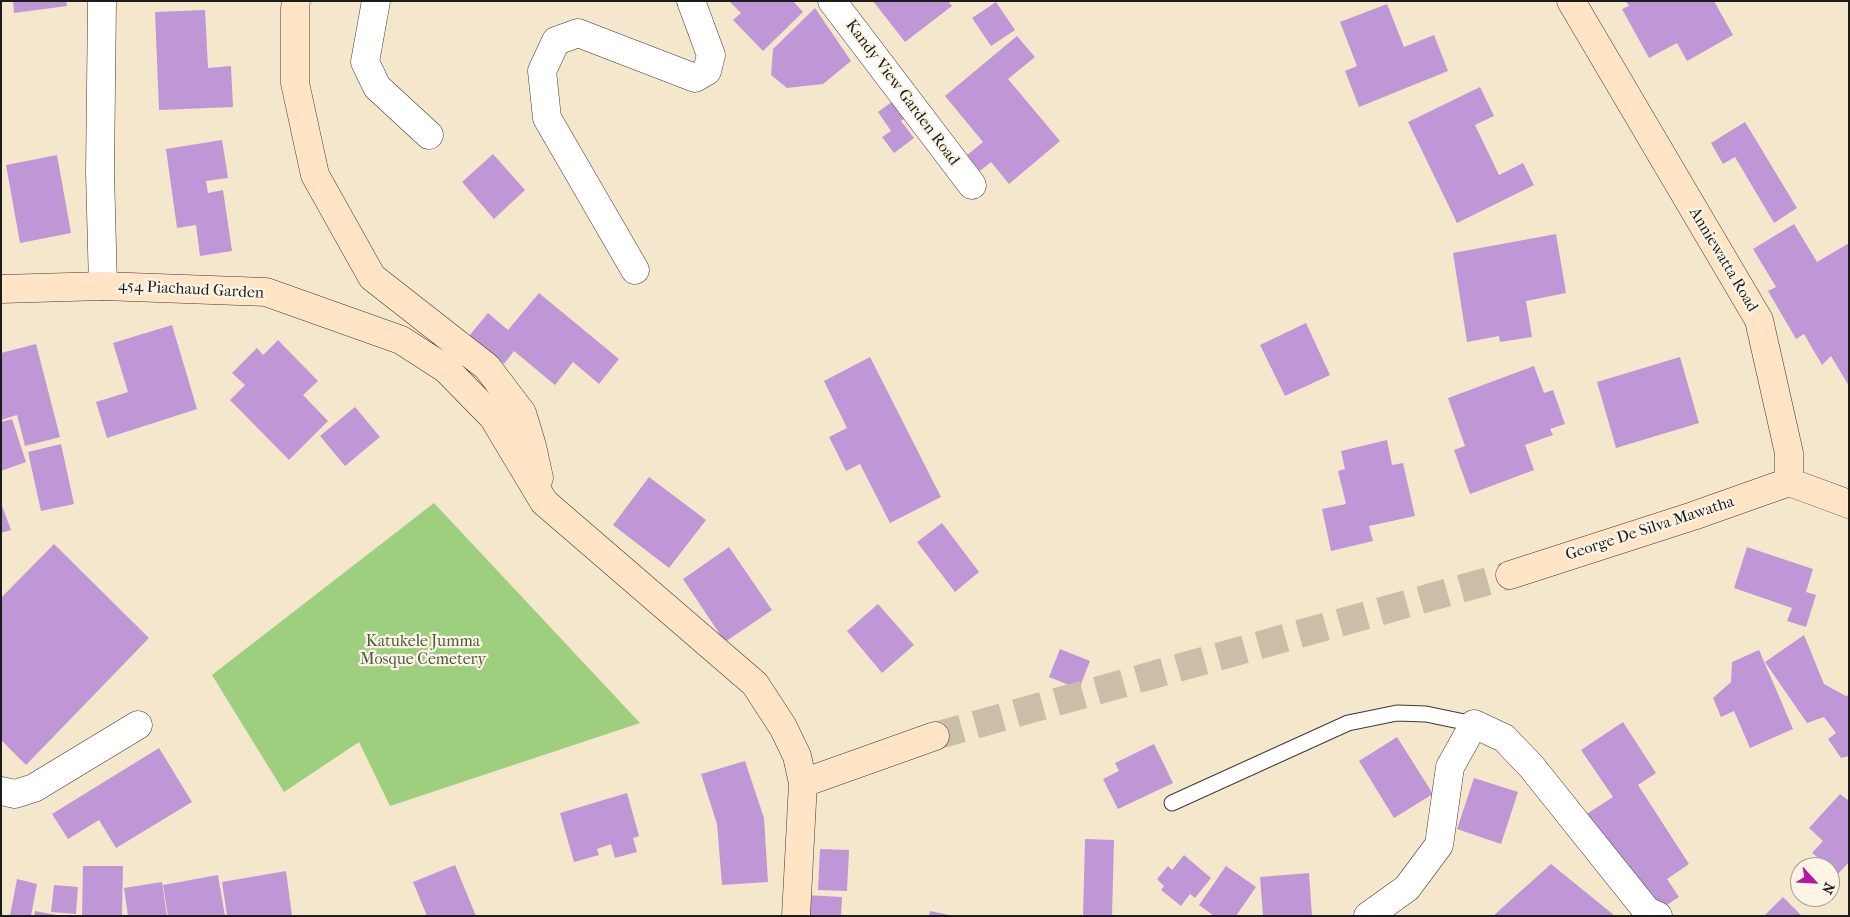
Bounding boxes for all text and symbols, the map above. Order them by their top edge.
street label: Kandy View Garden Road [841,16,963,170]
street label: Anniewatta Road [1684,204,1762,316]
street label: 454 Piachaud Garden [117,277,265,303]
street label: George De Silva Mawatha [1563,493,1737,565]
park label: Katukele Jumma Mosque Cemetery [360,632,486,670]
north arrow [1790,857,1840,907]
text: N [1818,880,1838,897]

